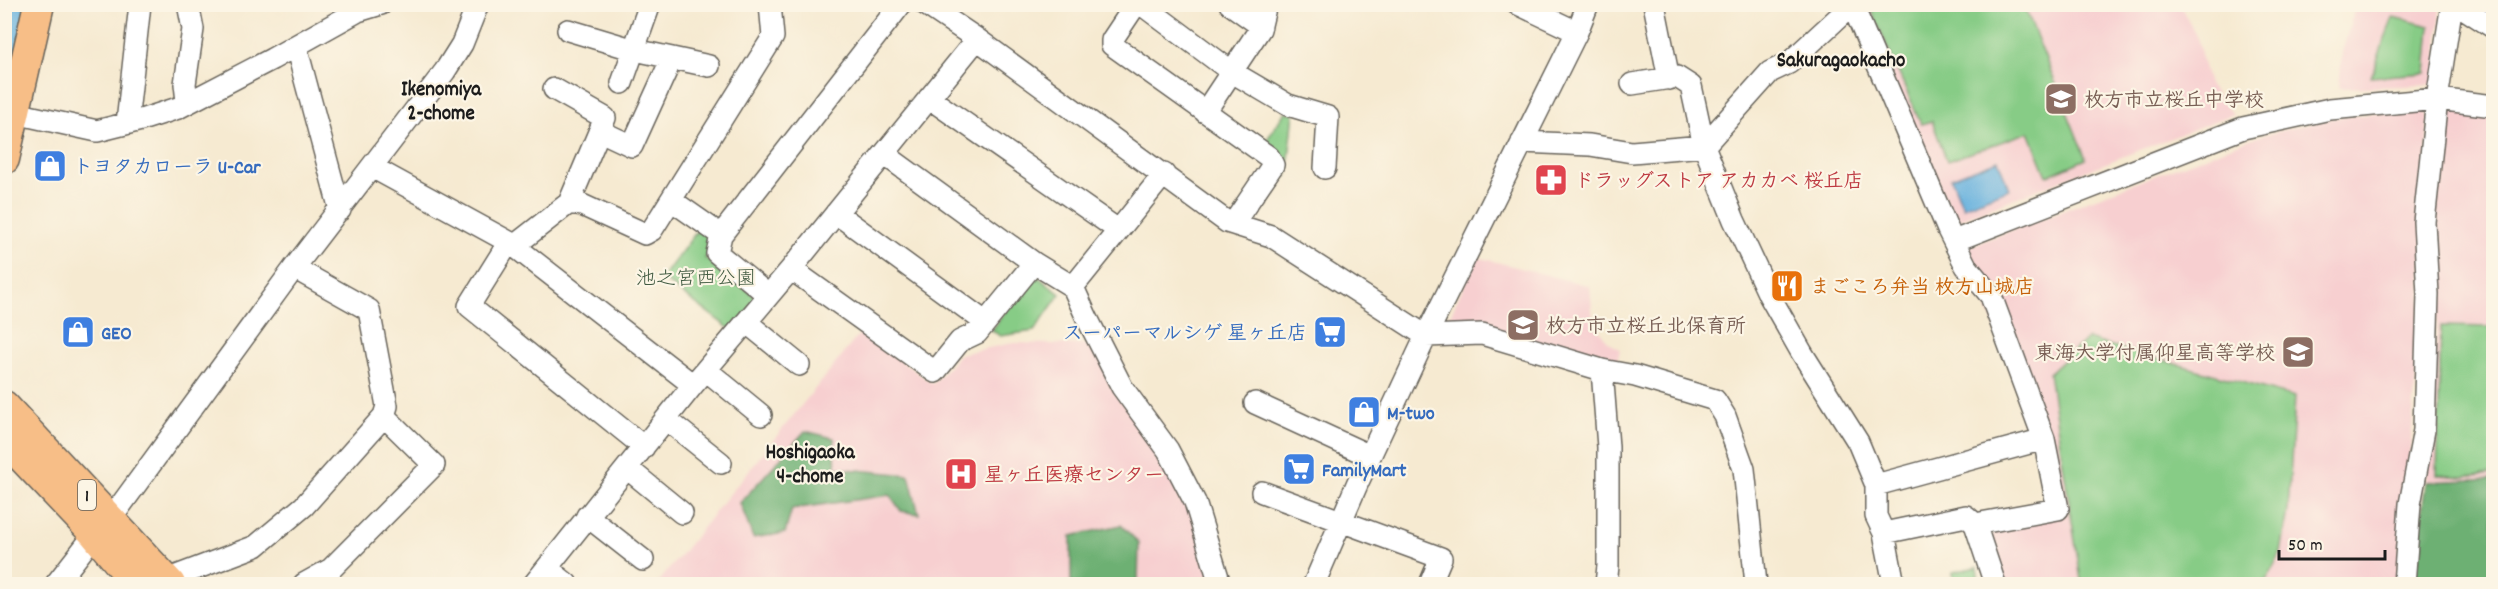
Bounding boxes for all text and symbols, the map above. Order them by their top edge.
district label: Sakuragaokacho [1777,47,1905,77]
district label: Ikenomiya 2-chome [401,76,482,130]
school or university icon: 枚方市立桜丘中学校 [2043,81,2079,117]
place label: 枚方市立桜丘中学校 [2084,88,2264,116]
shop icon: トヨタカローラ U-Car [32,148,68,184]
place label: トヨタカローラ U-Car [73,155,261,183]
pharmacy icon: ドラッグストア アカカベ 桜丘店 [1533,162,1569,198]
place label: ドラッグストア アカカベ 桜丘店 [1574,169,1864,197]
park label: 池之宮西公園 [636,266,756,294]
restaurant icon: まごころ弁当 枚方山城店 [1769,268,1805,304]
place label: まごころ弁当 枚方山城店 [1810,275,2035,303]
school or university icon: 枚方市立桜丘北保育所 [1505,307,1541,343]
shop icon: GEO [60,314,96,350]
supermarket icon: スーパーマルシゲ 星ヶ丘店 [1312,314,1348,350]
place label: 枚方市立桜丘北保育所 [1546,314,1746,342]
place label: GEO [101,321,132,349]
place label: スーパーマルシゲ 星ヶ丘店 [1063,321,1307,349]
school or university icon: 東海大学付属仰星高等学校 [2280,334,2316,370]
place label: 東海大学付属仰星高等学校 [2035,341,2275,369]
shop icon: M-two [1346,394,1382,430]
place label: M-two [1387,401,1435,429]
district label: Hoshigaoka 4-chome [765,439,856,493]
supermarket icon: FamilyMart [1281,451,1317,487]
hospital icon: 星ヶ丘医療センター [943,456,979,492]
place label: FamilyMart [1322,458,1407,486]
place label: 星ヶ丘医療センター [984,463,1164,491]
road number: 1 [78,480,96,510]
scale bar [2279,523,2386,561]
text: 50 m [2288,534,2323,559]

